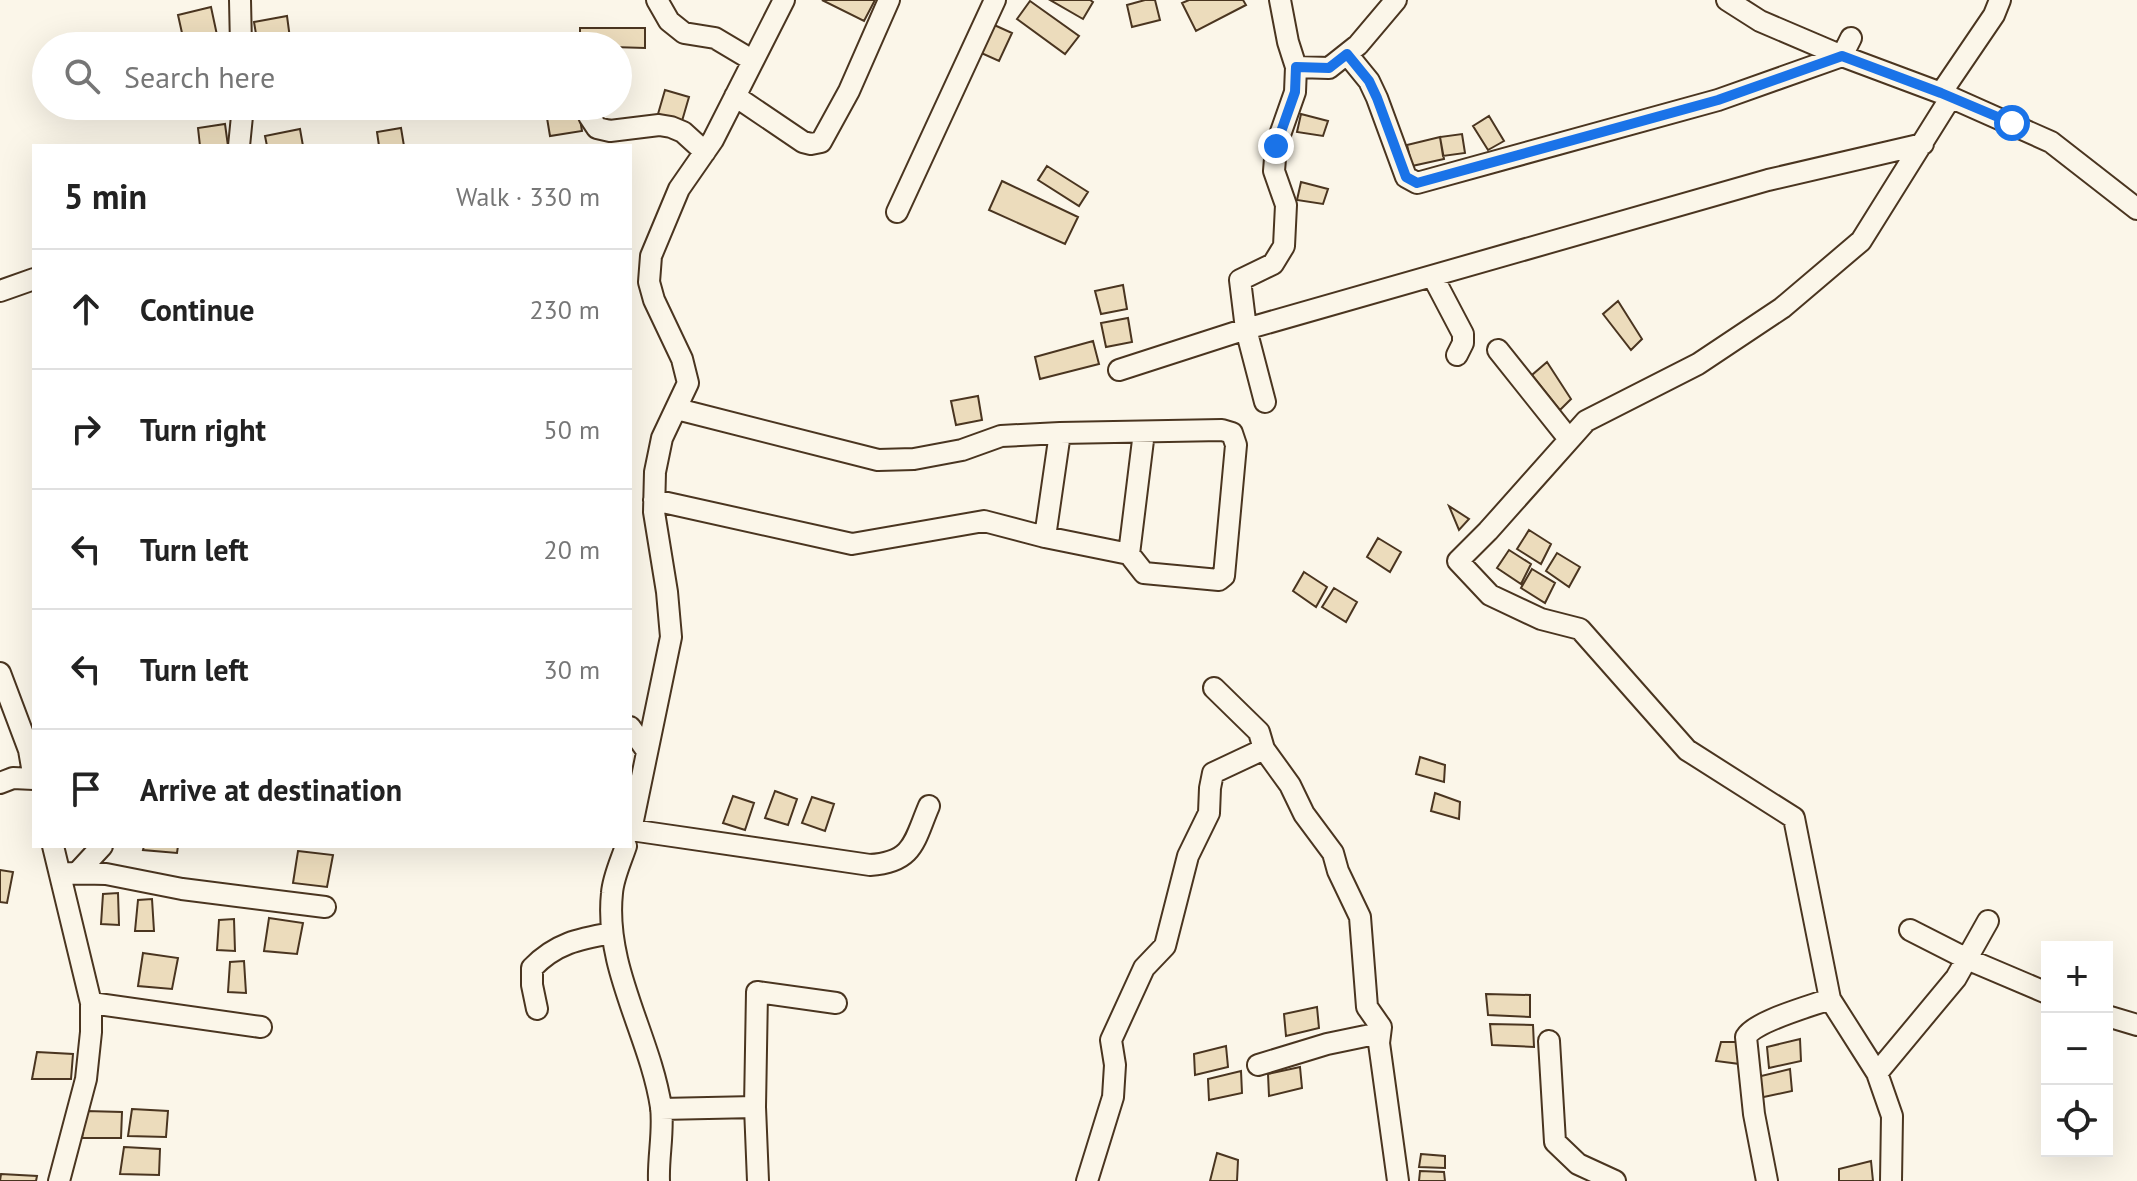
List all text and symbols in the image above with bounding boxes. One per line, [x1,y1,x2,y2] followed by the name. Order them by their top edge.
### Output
[32,32,632,120] search box
[60,54,104,98] icon: search
[124,57,275,96] text: Search here
[1994,105,2030,141] route start
[1258,128,1294,164] route end
[64,174,147,218] text: 5 min
[456,180,600,213] text: Walk · 330 m
[64,287,108,331] icon: ahead
[140,290,254,329] text: Continue
[529,293,600,326] text: 230 m
[64,407,108,451] icon: right
[140,410,266,449] text: Turn right
[544,413,600,446] text: 50 m
[64,527,108,571] icon: left
[140,530,248,569] text: Turn left
[544,533,600,566] text: 20 m
[64,647,108,691] icon: left
[140,650,248,689] text: Turn left
[544,653,600,686] text: 30 m
[64,767,108,811] icon: arrive
[140,770,402,809] text: Arrive at destination
[2041,941,2113,1157] map controls
[2041,941,2113,1013] button: +
[2041,1013,2113,1085] button: −
[2041,1085,2113,1157] button: locate

